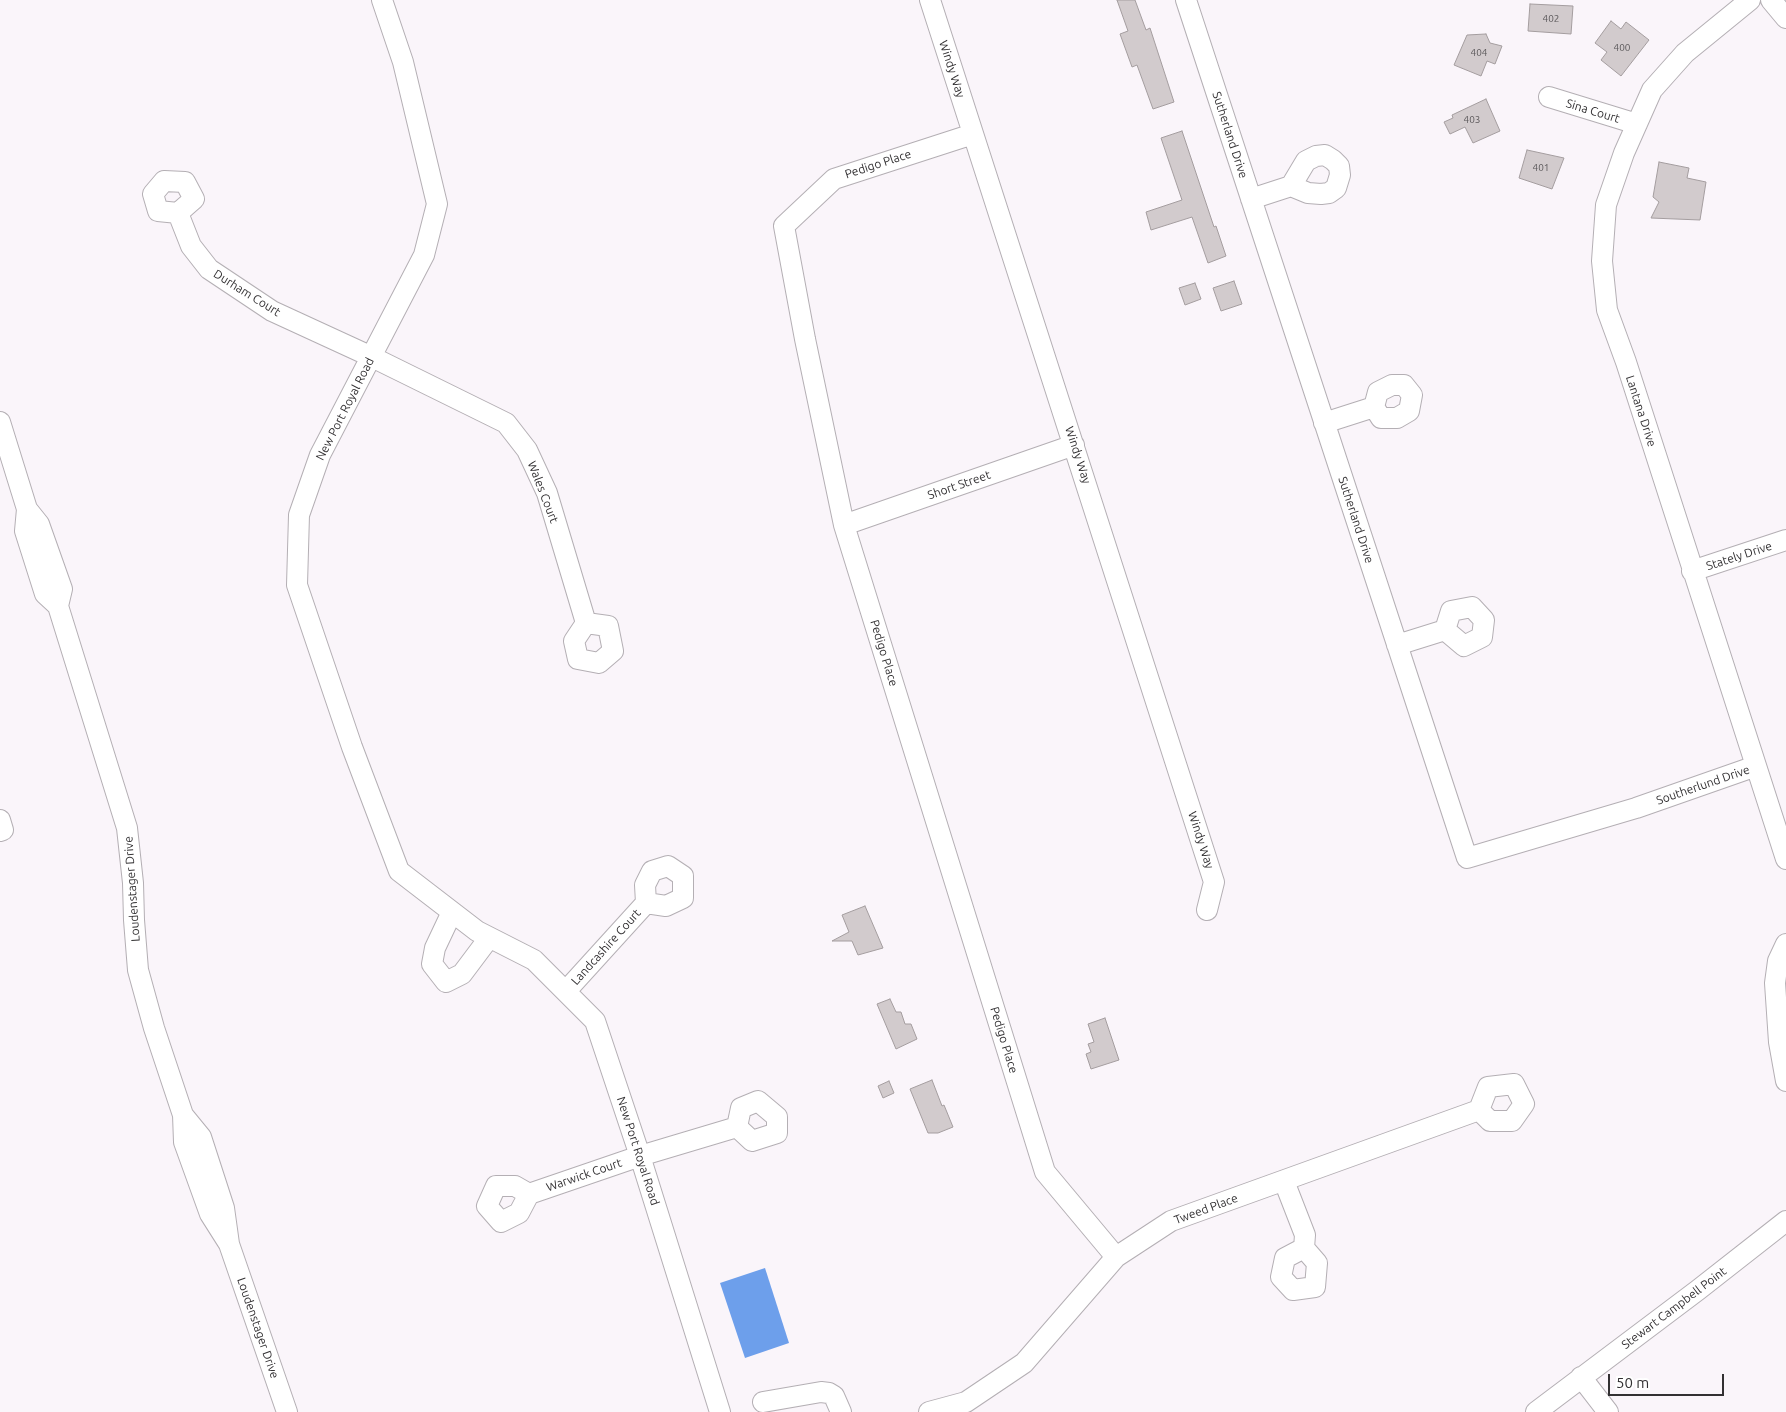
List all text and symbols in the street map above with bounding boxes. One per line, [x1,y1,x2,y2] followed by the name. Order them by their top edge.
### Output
[1543,13,1559,25] house number: 402
[936,39,968,99] street label: Windy Way
[1614,42,1630,54] house number: 400
[1471,47,1487,59] house number: 404
[1209,90,1251,180] street label: Sutherland Drive
[1564,96,1622,126] street label: Sina Court
[1464,114,1480,126] house number: 403
[843,147,913,181] street label: Pedigo Place
[1533,162,1549,174] house number: 401
[211,267,283,319] street label: Durham Court
[313,355,377,463] street label: New Port Royal Road
[1623,374,1659,448] street label: Lantana Drive
[1062,425,1094,485] street label: Windy Way
[525,459,561,525] street label: Wales Court
[926,468,992,502] street label: Short Street
[1335,475,1377,565] street label: Sutherland Drive
[1704,539,1774,573] street label: Stately Drive
[867,618,901,688] street label: Pedigo Place
[1654,762,1752,808] street label: Southerlund Drive
[1185,810,1217,870] street label: Windy Way
[121,836,143,942] street label: Loudenstager Drive
[568,906,644,988] street label: Landcashire Court
[987,1005,1021,1075] street label: Pedigo Place
[614,1095,662,1207] street label: New Port Royal Road
[544,1155,624,1195] street label: Warwick Court
[1172,1191,1240,1227] street label: Tweed Place
[1619,1264,1729,1352] street label: Stewart Campbell Point
[234,1276,282,1380] street label: Loudenstager Drive
[1611,1364,1727,1396] scale bar
[1616,1374,1649,1391] text: 50 m

